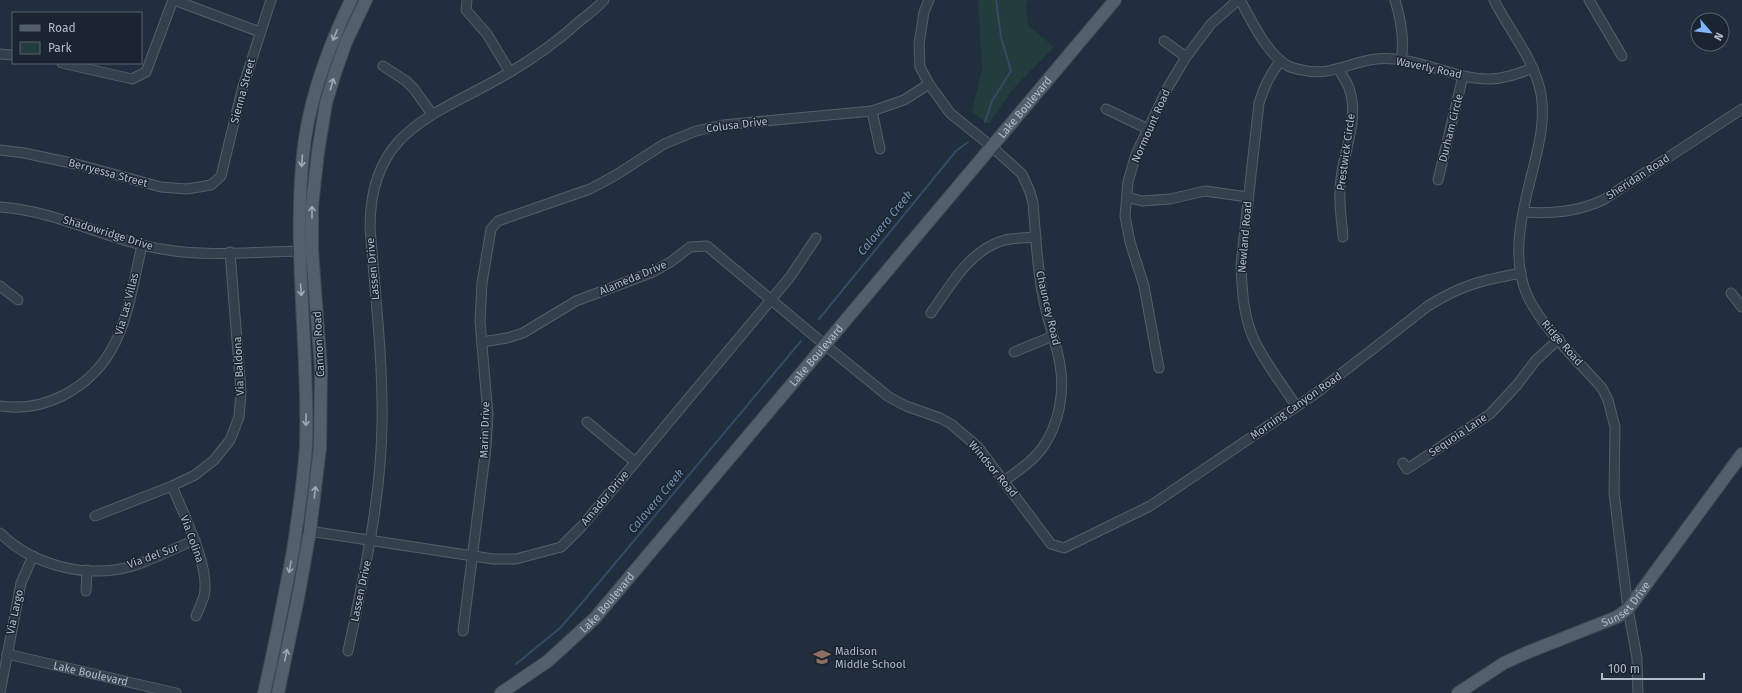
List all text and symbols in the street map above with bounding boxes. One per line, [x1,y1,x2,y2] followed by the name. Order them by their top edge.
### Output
[12,12,142,64] legend
[1690,12,1730,52] north arrow
[48,21,76,35] text: Road
[330,29,338,41] one-way arrow
[1711,30,1726,43] text: N
[48,41,72,55] text: Park
[1395,55,1463,81] street label: Waverly Road
[228,57,258,125] street label: Sienna Street
[995,74,1054,141] street label: Lake Boulevard
[329,77,336,90] one-way arrow
[1129,87,1173,165] street label: Normount Road
[1436,92,1466,164] street label: Durham Circle
[1334,113,1358,191] street label: Prestwick Circle
[706,115,768,135] street label: Colusa Drive
[1604,152,1672,202] street label: Sheridan Road
[299,154,306,167] one-way arrow
[67,156,149,190] street label: Berryessa Street
[855,187,916,258] water label: Calavera Creek
[1235,201,1255,273] street label: Newland Road
[308,206,316,219] one-way arrow
[61,213,155,253] street label: Shadowridge Drive
[364,237,382,301] street label: Lassen Drive
[597,258,669,298] street label: Alameda Drive
[1033,270,1063,346] street label: Chauncey Road
[112,271,142,337] street label: Via Las Villas
[298,283,305,296] one-way arrow
[311,311,327,377] street label: Cannon Road
[1539,318,1585,368] street label: Ridge Road
[787,322,846,389] street label: Lake Boulevard
[231,336,247,396] street label: Via Baldona
[1248,369,1344,443] street label: Morning Canyon Road
[478,401,492,459] street label: Marin Drive
[1427,411,1489,459] street label: Sequoia Lane
[302,413,310,426] one-way arrow
[966,438,1020,500] street label: Windsor Road
[625,466,687,536] water label: Calavera Creek
[578,468,632,528] street label: Amador Drive
[311,486,319,499] one-way arrow
[177,514,207,564] street label: Via Colina
[126,540,181,571] street label: Via del Sur
[348,559,374,623] street label: Lassen Drive
[286,560,294,573] one-way arrow
[577,570,637,635] street label: Lake Boulevard
[1599,579,1653,629] street label: Sunset Drive
[4,588,26,636] street label: Via Largo
[835,645,906,671] place label: Madison Middle School
[812,647,832,667] school or university icon: Madison Middle School
[283,649,291,662] one-way arrow
[1602,655,1704,681] scale bar
[52,658,129,688] street label: Lake Boulevard
[1608,662,1640,676] text: 100 m

